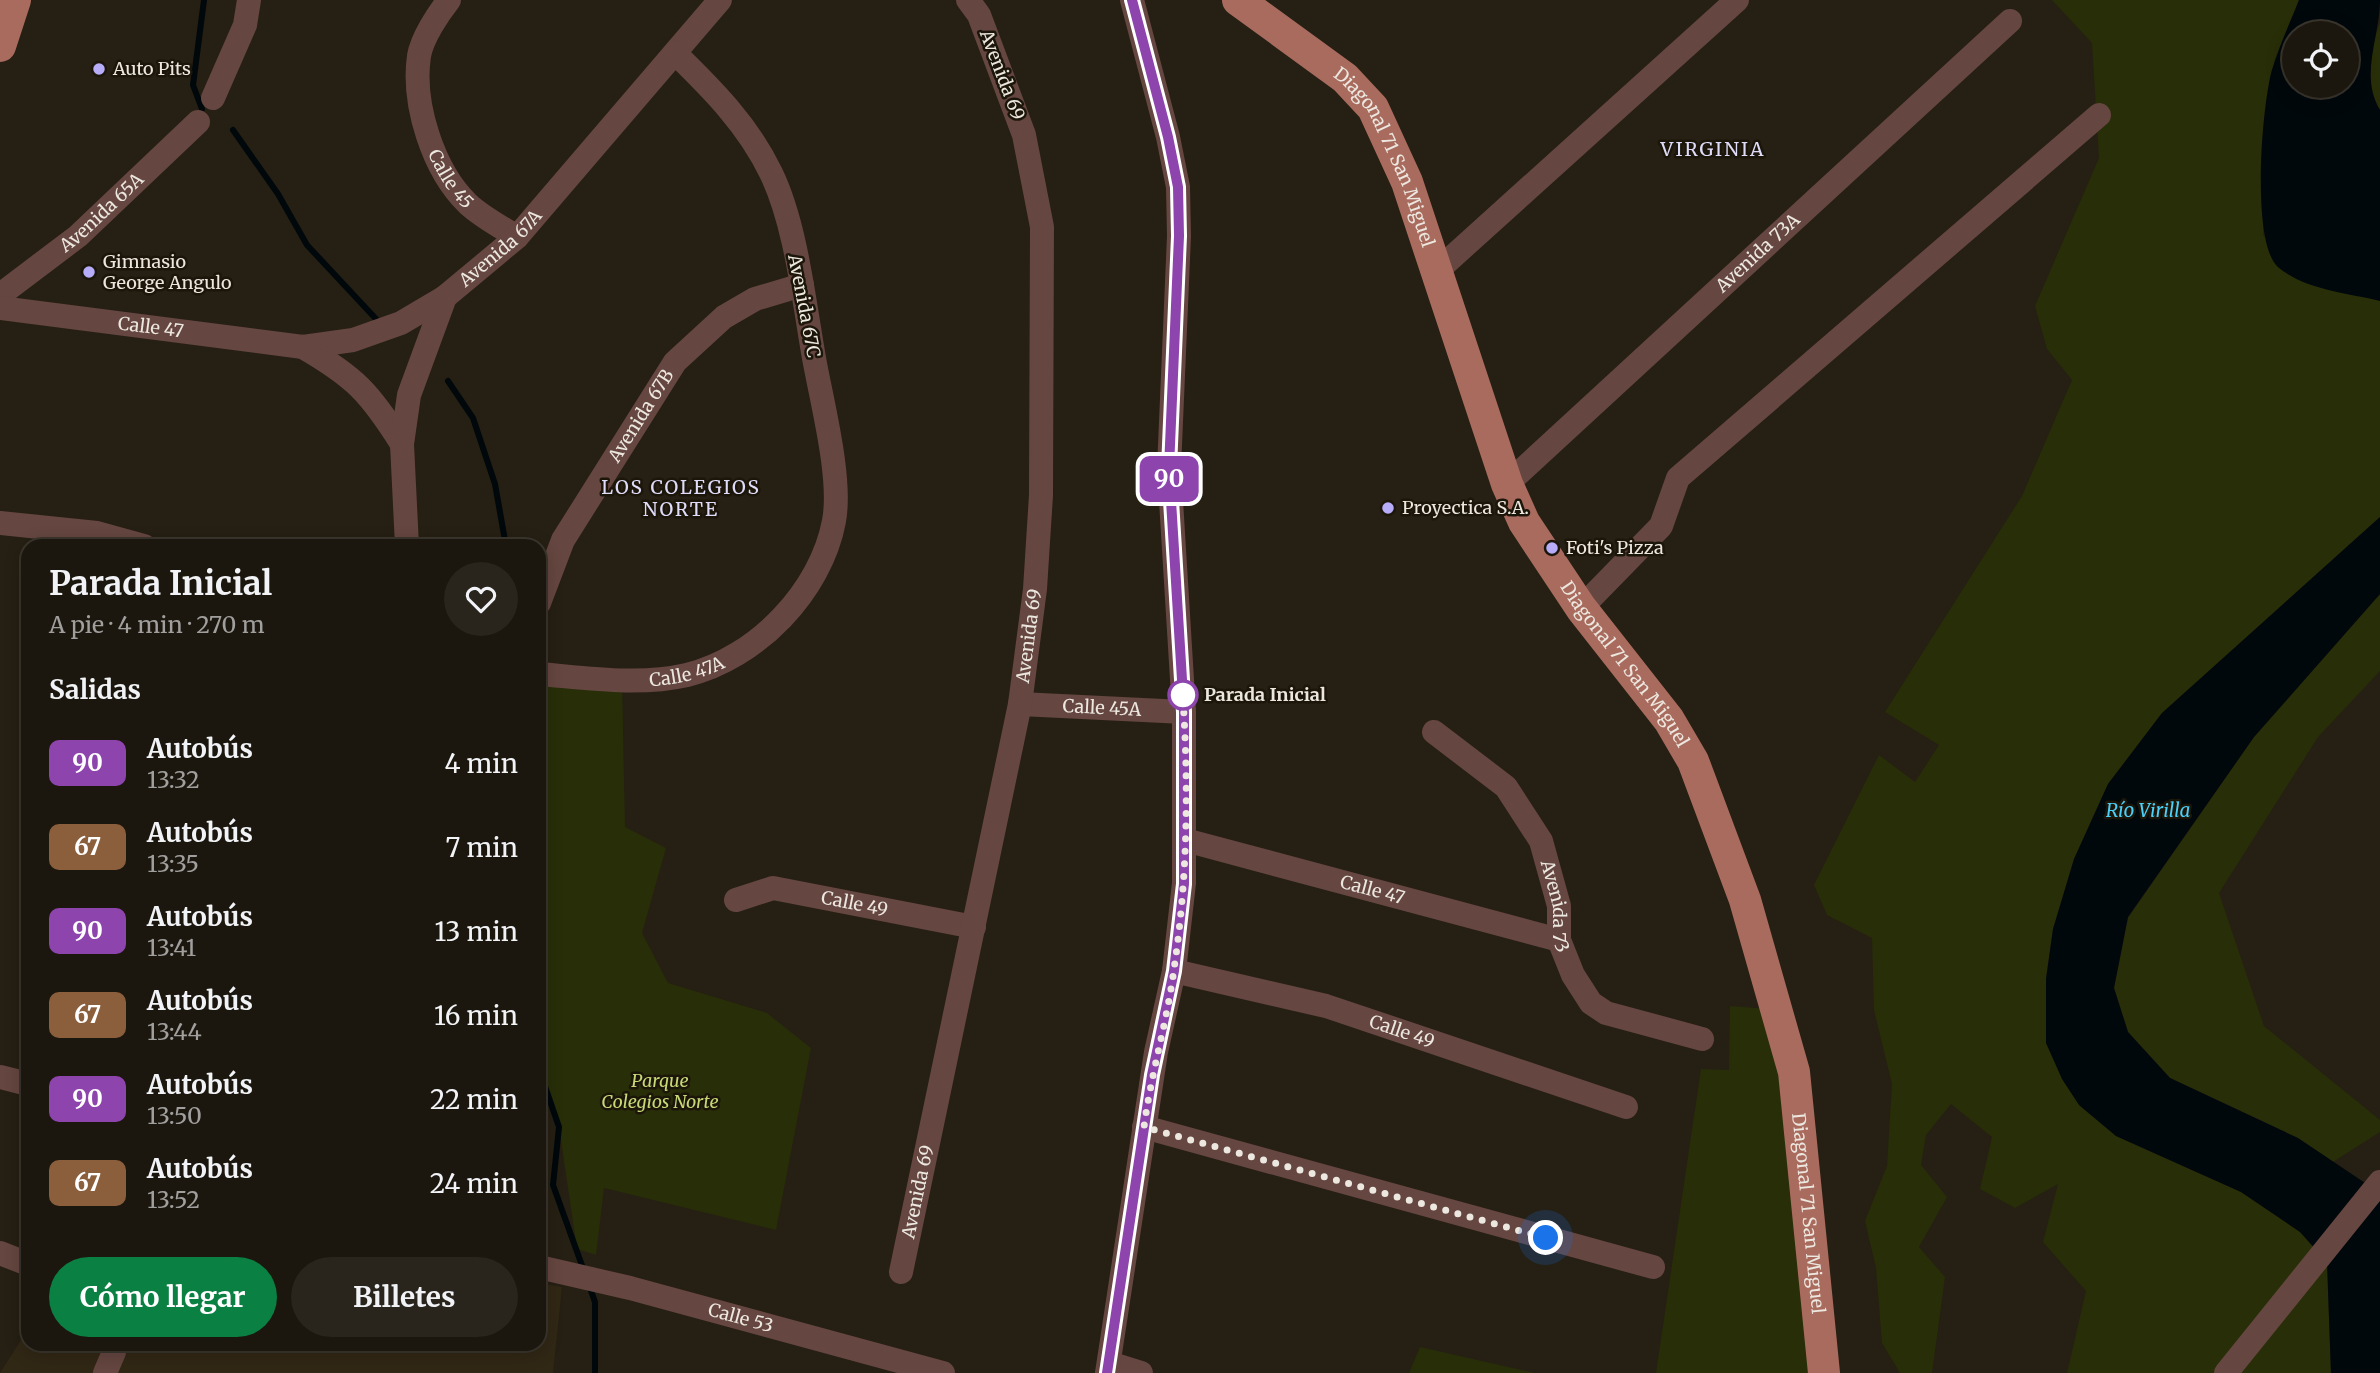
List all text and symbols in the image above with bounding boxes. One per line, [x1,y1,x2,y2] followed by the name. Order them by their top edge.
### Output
[2282,21,2359,98] map controls
[2282,21,2359,98] button: locate
[974,25,1030,123] street label: Avenida 69
[112,57,191,80] place label: Auto Pits
[91,61,107,77] marker: Auto Pits
[1329,62,1440,250] street label: Diagonal 71 San Miguel
[1660,137,1765,161] district label: VIRGINIA
[423,146,478,214] street label: Calle 45
[54,168,148,257] street label: Avenida 65A
[453,204,547,292] street label: Avenida 67A
[1710,208,1805,298] street label: Avenida 73A
[103,250,231,294] place label: Gimnasio George Angulo
[783,251,826,360] street label: Avenida 67C
[81,264,97,280] marker: Gimnasio George Angulo
[117,311,185,343] street label: Calle 47
[602,365,678,467] street label: Avenida 67B
[1138,456,1200,502] line badge: 90
[1154,463,1184,494] text: 90
[601,475,761,521] district label: LOS COLEGIOS NORTE
[1402,496,1529,519] place label: Proyectica S.A.
[1380,500,1396,516] marker: Proyectica S.A.
[1566,536,1664,559] place label: Foti's Pizza
[1544,540,1560,556] marker: Foti's Pizza
[444,562,518,636] button: heart
[49,563,272,604] text: Parada Inicial
[1555,577,1694,751] street label: Diagonal 71 San Miguel
[1011,587,1046,685] street label: Avenida 69
[49,610,265,639] text: A pie · 4 min · 270 m
[648,651,728,691] street label: Calle 47A
[49,673,141,706] text: Salidas
[1168,680,1198,710] marker: Parada Inicial
[1204,683,1326,706] place label: Parada Inicial
[1062,694,1142,721] street label: Calle 45A
[147,732,253,765] text: Autobús
[72,747,103,778] text: 90
[444,747,518,780] text: 4 min
[147,765,200,794] text: 13:32
[2106,798,2190,822] water label: Río Virilla
[147,816,253,849] text: Autobús
[74,831,101,862] text: 67
[446,831,518,864] text: 7 min
[147,849,199,878] text: 13:35
[1535,856,1575,956] street label: Avenida 73
[1338,870,1407,909] street label: Calle 47
[819,886,890,921] street label: Calle 49
[147,900,253,933] text: Autobús
[72,915,103,946] text: 90
[434,915,518,948] text: 13 min
[147,933,196,962] text: 13:41
[147,984,253,1017] text: Autobús
[74,999,101,1030] text: 67
[434,999,518,1032] text: 16 min
[1366,1009,1438,1053] street label: Calle 49
[147,1017,202,1046] text: 13:44
[147,1068,253,1101] text: Autobús
[601,1069,719,1113] park label: Parque Colegios Norte
[72,1083,103,1114] text: 90
[430,1083,518,1116] text: 22 min
[147,1101,202,1130] text: 13:50
[1787,1112,1830,1315] street label: Diagonal 71 San Miguel
[896,1143,938,1241] street label: Avenida 69
[147,1152,253,1185] text: Autobús
[74,1167,101,1198] text: 67
[430,1167,518,1200] text: 24 min
[147,1185,200,1214] text: 13:52
[1528,1220,1563,1255] your location
[49,1257,277,1337] button: Cómo llegar
[291,1257,518,1337] button: Billetes
[706,1298,776,1337] street label: Calle 53

